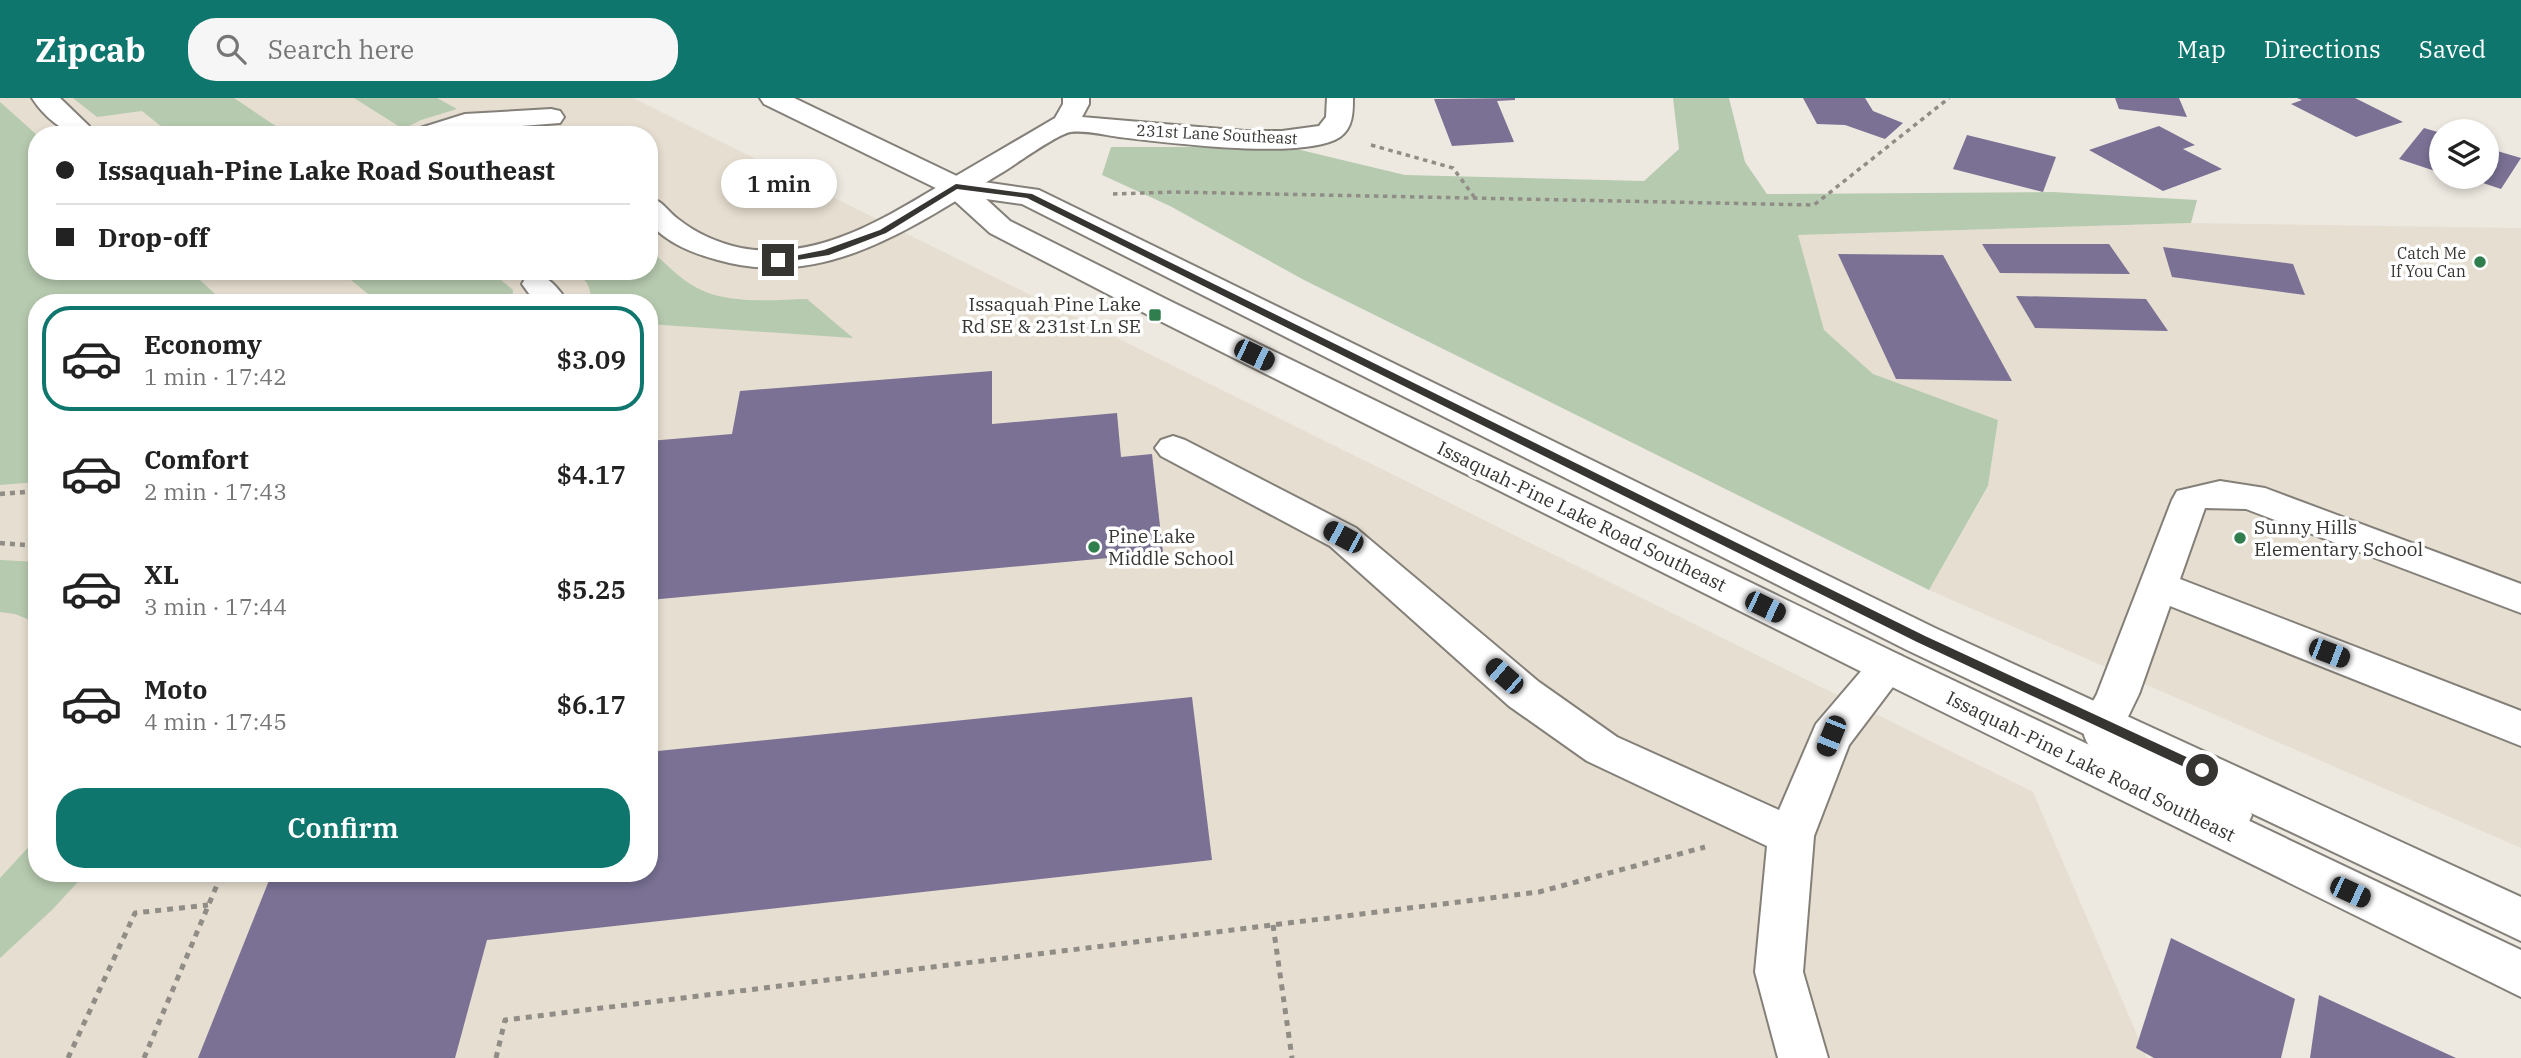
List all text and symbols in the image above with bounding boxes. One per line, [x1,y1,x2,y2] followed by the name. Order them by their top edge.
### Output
[188,18,678,81] search box
[35,28,146,71] text: Zipcab
[212,30,250,68] icon: search
[268,32,414,66] text: Search here
[2177,33,2226,65] text: Map
[2264,33,2381,65] text: Directions
[2419,33,2486,65] text: Saved
[2429,119,2499,189] map controls
[2429,119,2499,189] button: layers
[1136,120,1298,148] street label: 231st Lane Southeast
[98,153,555,187] text: Issaquah-Pine Lake Road Southeast
[720,158,836,208] callout: 1 min
[747,168,811,198] text: 1 min
[98,220,209,254] text: Drop-off
[2390,243,2466,281] place label: Catch Me If You Can
[762,244,794,276] route end
[2472,254,2488,270] marker: Catch Me If You Can
[961,292,1141,338] place label: Issaquah Pine Lake Rd SE & 231st Ln SE
[1147,307,1163,323] marker: Issaquah Pine Lake Rd SE & 231st Ln SE
[60,327,123,390] icon: car
[144,327,262,361] text: Economy
[1231,336,1278,374] car
[557,342,626,376] text: $3.09
[144,361,287,391] text: 1 min · 17:42
[1434,435,1731,597] street label: Issaquah-Pine Lake Road Southeast
[60,442,123,505] icon: car
[144,442,249,476] text: Comfort
[557,457,626,491] text: $4.17
[144,476,287,506] text: 2 min · 17:43
[2254,515,2424,561] place label: Sunny Hills Elementary School
[1320,518,1367,556] car
[1108,524,1234,570] place label: Pine Lake Middle School
[2232,530,2248,546] marker: Sunny Hills Elementary School
[1086,539,1102,555] marker: Pine Lake Middle School
[60,557,123,620] icon: car
[144,557,179,591] text: XL
[557,572,626,606] text: $5.25
[1742,588,1789,626] car
[144,591,287,621] text: 3 min · 17:44
[2306,636,2353,670] car
[1482,654,1527,698] car
[60,672,123,735] icon: car
[144,672,207,706] text: Moto
[1943,685,2240,847] street label: Issaquah-Pine Lake Road Southeast
[557,687,626,721] text: $6.17
[144,706,287,736] text: 4 min · 17:45
[1814,713,1849,759] car
[2186,754,2218,786] route start
[56,788,630,868] button: Confirm
[2327,874,2374,910] car

